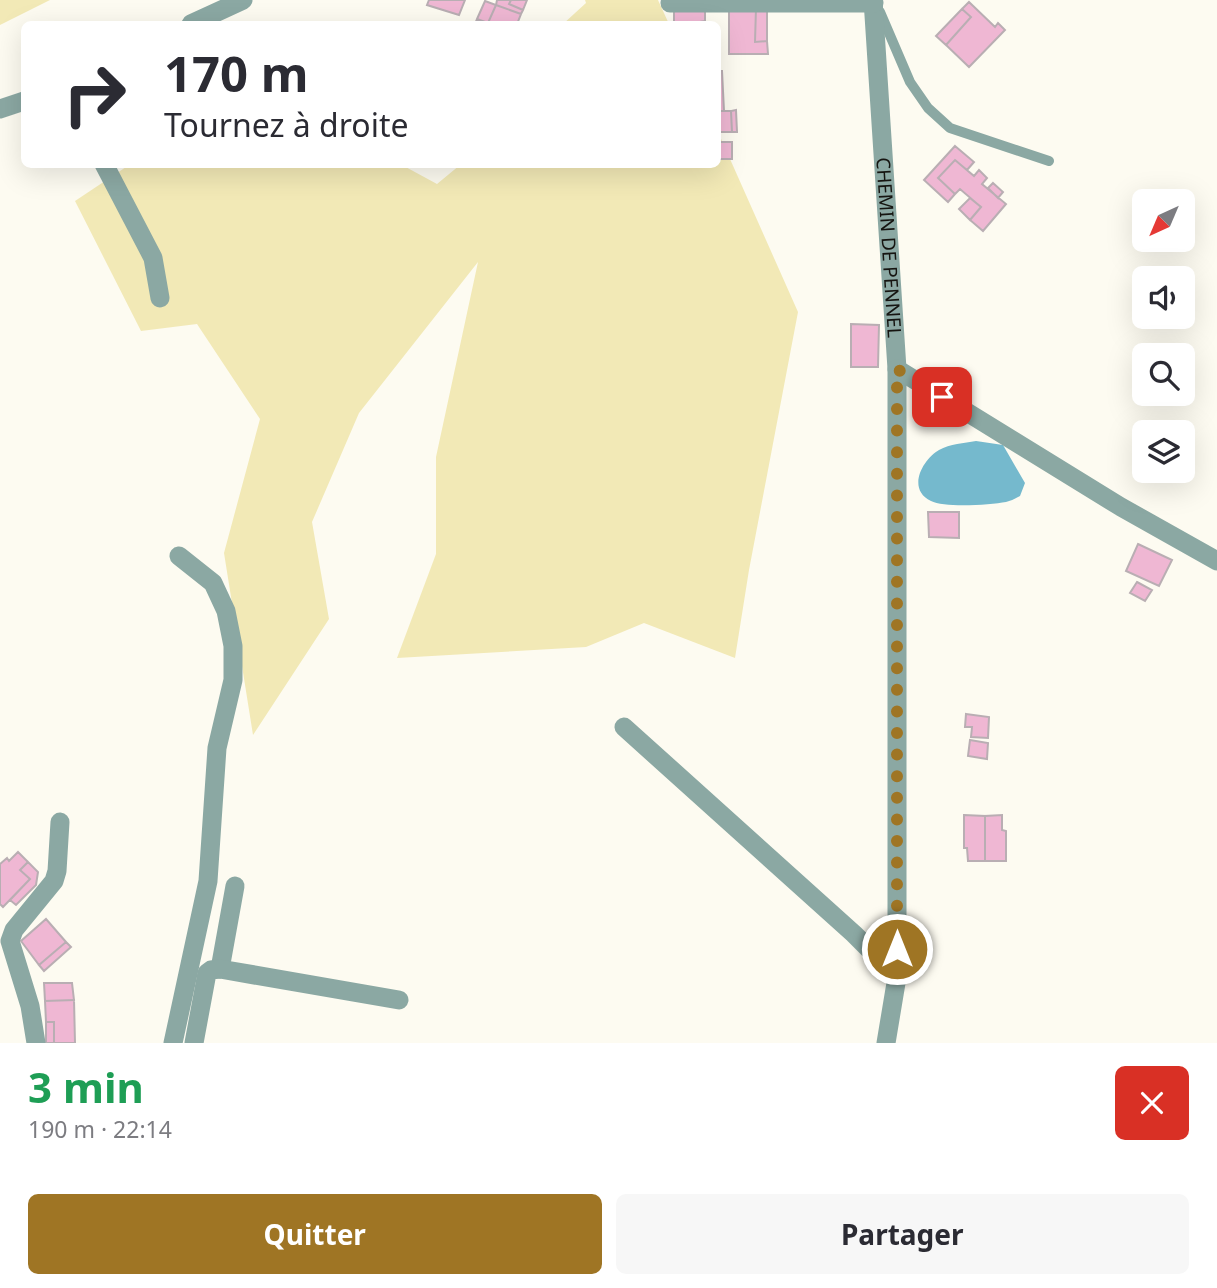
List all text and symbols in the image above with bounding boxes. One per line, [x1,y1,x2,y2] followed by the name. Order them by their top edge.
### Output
[164,40,309,106] text: 170 m
[49,49,140,140] icon: right
[164,103,409,146] text: Tournez à droite
[870,156,908,339] street label: CHEMIN DE PENNEL
[1132,189,1195,252] north arrow
[1132,189,1195,483] map controls
[1132,266,1195,329] button: sound
[1132,343,1195,406] button: search
[912,367,972,427] pin
[923,378,961,416] icon: arrive
[1132,420,1195,483] button: layers
[860,912,934,986] position arrow
[28,1058,144,1115] text: 3 min
[1115,1066,1189,1140] button: close
[28,1113,172,1145] text: 190 m · 22:14
[28,1194,602,1274] button: Quitter
[616,1194,1189,1274] button: Partager

